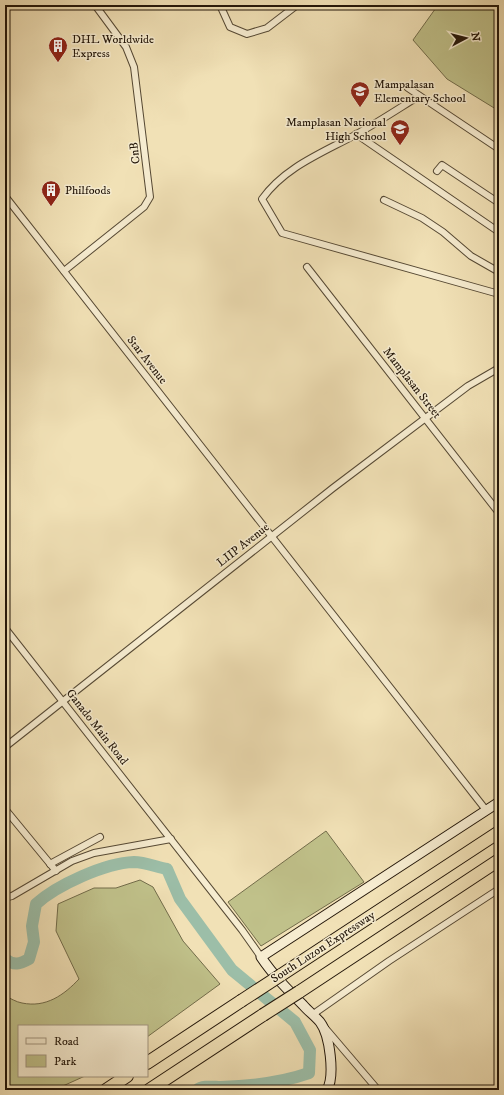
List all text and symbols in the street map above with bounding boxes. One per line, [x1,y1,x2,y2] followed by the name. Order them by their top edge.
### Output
[446,18,486,58] north arrow
[72,32,154,61] place label: DHL Worldwide Express
[467,32,482,42] text: N
[47,35,69,63] building icon: DHL Worldwide Express
[374,77,466,106] place label: Mampalasan Elementary School
[349,80,371,108] school or university icon: Mampalasan Elementary School
[286,115,386,144] place label: Mamplasan National High School
[389,118,411,146] school or university icon: Mamplasan National High School
[126,141,144,165] street label: CnB
[40,179,62,207] building icon: Philfoods
[65,183,110,198] place label: Philfoods
[124,333,170,387] street label: Star Avenue
[380,344,445,422] street label: Mamplasan Street
[214,520,272,570] street label: LIIP Avenue
[63,686,131,768] street label: Ganado Main Road
[268,908,378,986] street label: South Luzon Expressway
[18,1025,148,1077] legend
[54,1034,79,1049] text: Road
[54,1054,76,1069] text: Park

